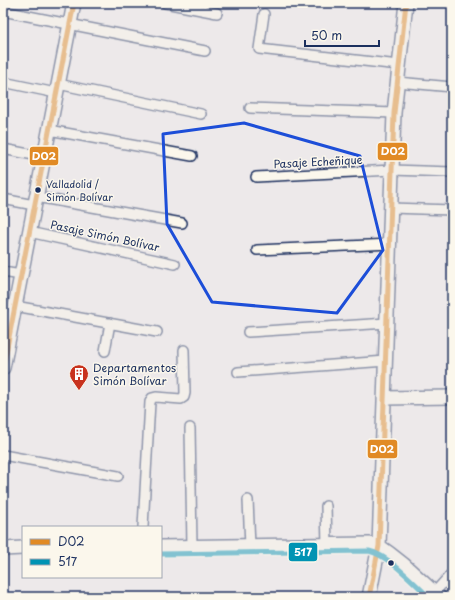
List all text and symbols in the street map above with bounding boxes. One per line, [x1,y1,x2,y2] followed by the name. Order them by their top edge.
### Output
[305,22,379,48] scale bar
[311,26,342,44] text: 50 m
[377,142,408,161] line badge: D02
[381,142,405,159] text: D02
[29,146,59,166] line badge: D02
[32,147,56,164] text: D02
[273,151,363,172] street label: Pasaje Echeñique
[46,176,113,204] place label: Valladolid / Simón Bolívar
[33,185,43,195] marker: Valladolid / Simón Bolívar
[49,216,161,255] street label: Pasaje Simón Bolívar
[93,359,176,389] place label: Departamentos Simón Bolívar
[68,363,90,391] building icon: Departamentos Simón Bolívar
[367,439,398,459] line badge: D02
[370,440,394,457] text: D02
[22,526,162,578] legend
[58,532,84,550] text: D02
[288,542,318,562] line badge: 517
[294,543,312,560] text: 517
[58,552,78,570] text: 517
[386,558,396,568] unlabelled marker

